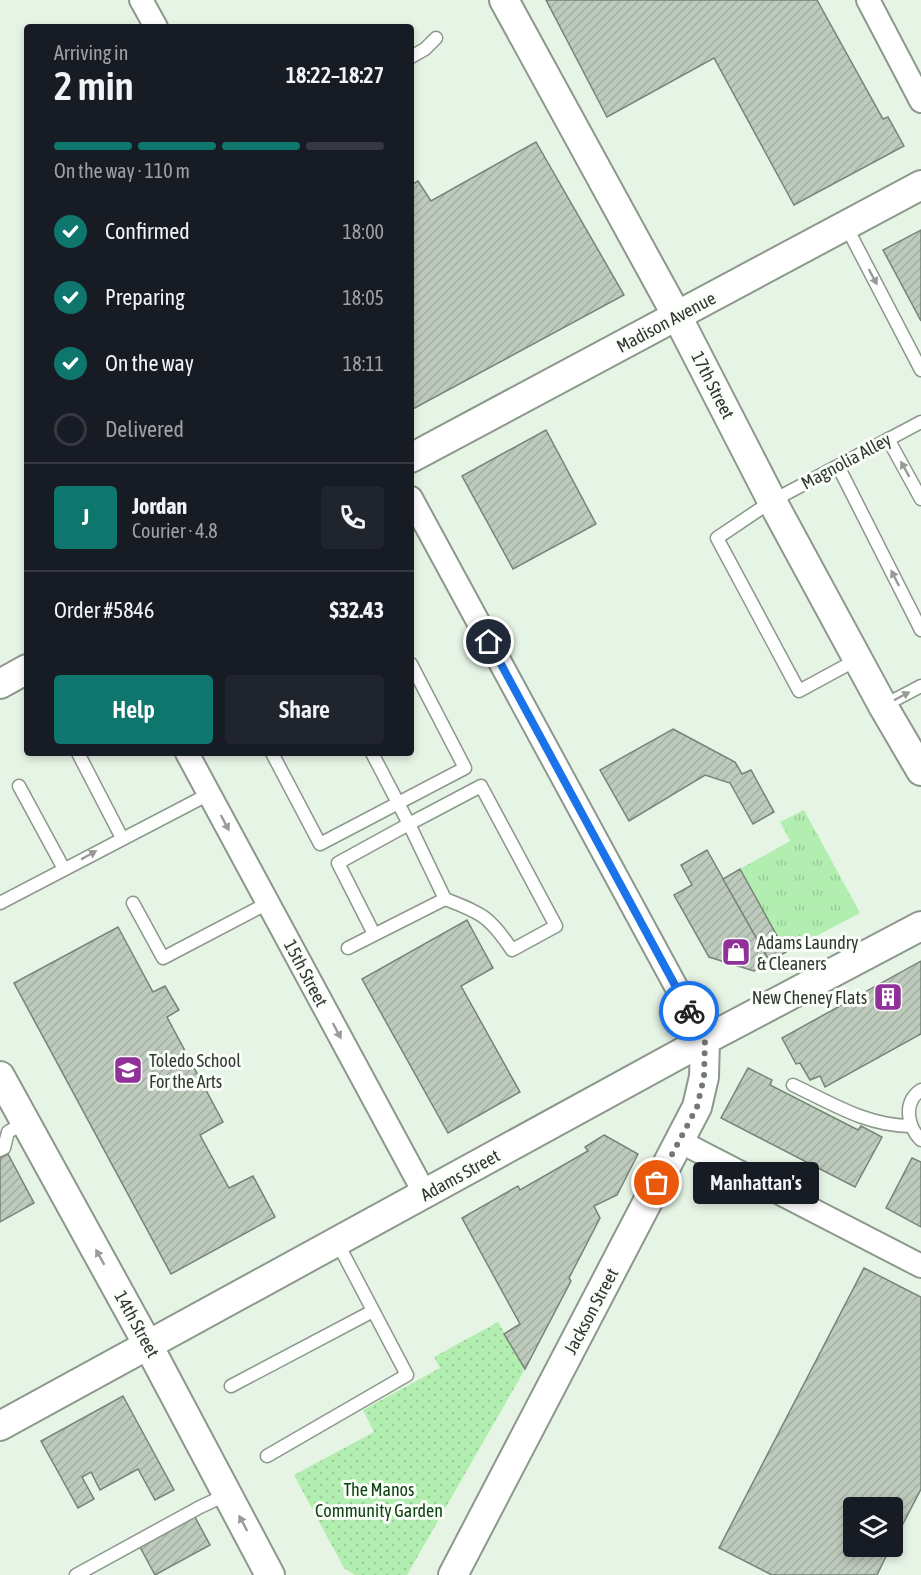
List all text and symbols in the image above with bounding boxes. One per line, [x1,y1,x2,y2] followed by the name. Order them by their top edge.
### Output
[54,41,128,64] text: Arriving in
[286,62,384,88] text: 18:22–18:27
[54,64,134,108] text: 2 min
[54,159,190,182] text: On the way · 110 m
[54,215,87,248] icon: check
[105,218,190,244] text: Confirmed
[342,220,384,243] text: 18:00
[868,269,877,286] one-way arrow
[54,281,87,314] icon: check
[105,284,185,310] text: Preparing
[342,286,384,309] text: 18:05
[613,287,719,357] street label: Madison Avenue
[54,347,87,380] icon: check
[687,348,739,422] street label: 17th Street
[105,350,194,376] text: On the way
[343,352,384,375] text: 18:11
[105,416,184,442] text: Delivered
[797,429,895,493] street label: Magnolia Alley
[899,461,910,477] one-way arrow
[321,486,384,549] button: phone
[132,493,187,519] text: Jordan
[82,504,89,530] text: J
[132,519,218,542] text: Courier · 4.8
[890,569,899,586] one-way arrow
[54,597,154,623] text: Order #5846
[329,597,384,623] text: $32.43
[463,616,514,667] pin
[472,625,505,658] icon: home
[54,675,213,744] button: Help
[225,675,384,744] button: Share
[894,691,911,701] one-way arrow
[220,815,230,832] one-way arrow
[80,850,97,860] one-way arrow
[757,932,859,974] place label: Adams Laundry & Cleaners
[280,936,332,1010] street label: 15th Street
[720,936,752,968] shop icon: Adams Laundry & Cleaners
[659,981,719,1041] courier
[872,981,904,1013] building icon: New Cheney Flats
[752,987,867,1008] place label: New Cheney Flats
[673,995,706,1028] icon: bike
[332,1023,342,1040] one-way arrow
[149,1050,241,1092] place label: Toledo School For the Arts
[112,1054,144,1086] school or university icon: Toledo School For the Arts
[417,1145,503,1205] street label: Adams Street
[631,1157,682,1208] pin
[693,1162,819,1204] callout: Manhattan's
[640,1166,673,1199] icon: bag
[710,1171,802,1194] text: Manhattan's
[95,1248,105,1265] one-way arrow
[560,1264,622,1358] street label: Jackson Street
[110,1287,164,1361] street label: 14th Street
[315,1479,443,1521] park label: The Manos Community Garden
[843,1497,903,1557] map controls
[843,1497,903,1557] button: layers
[238,1515,248,1532] one-way arrow

